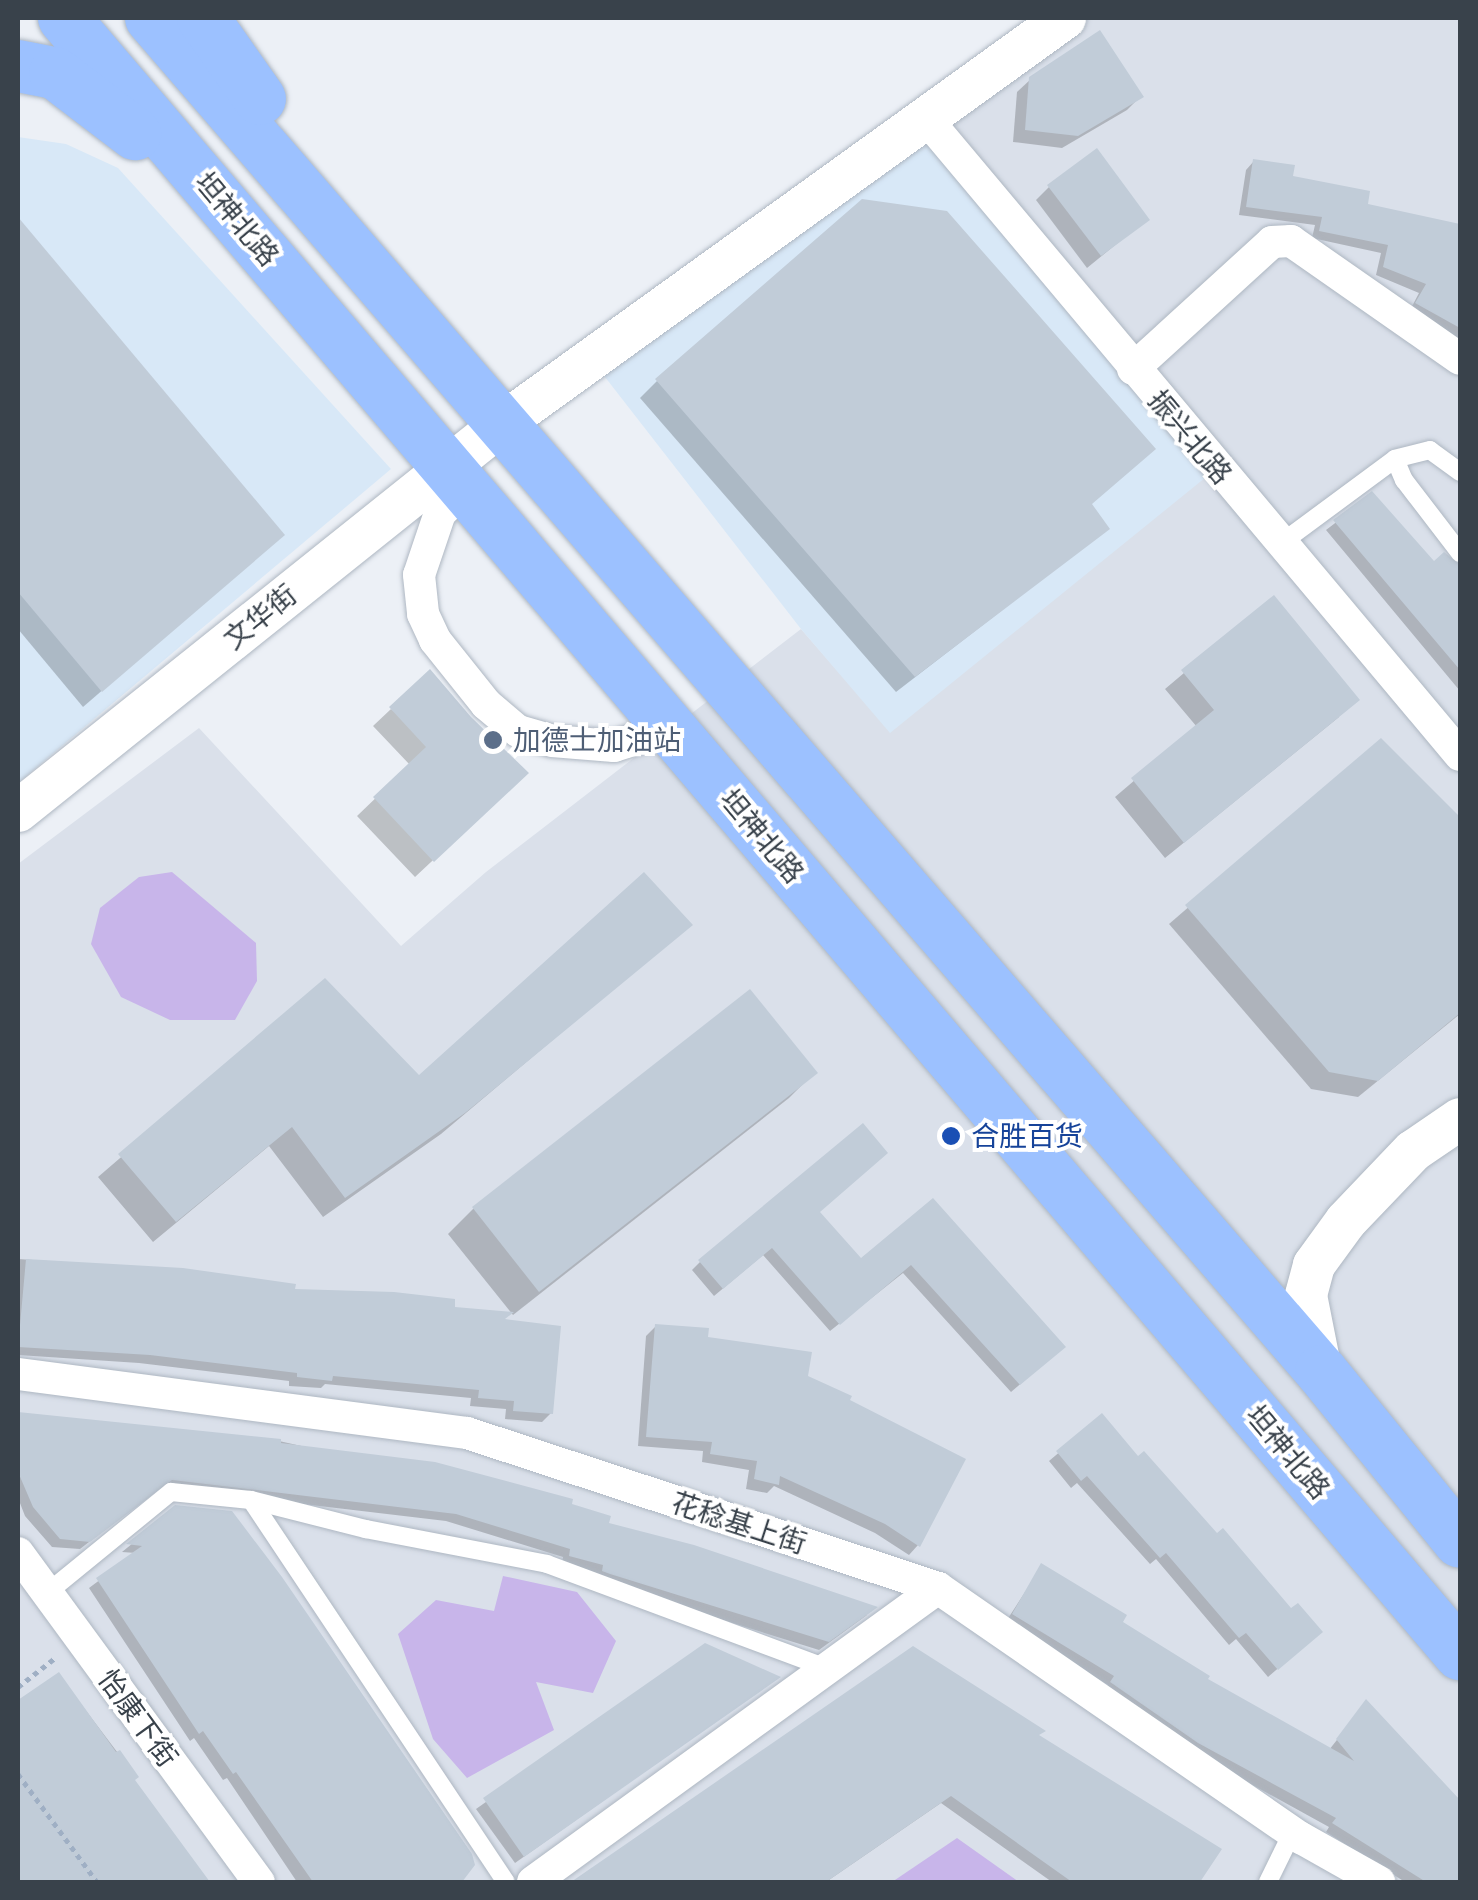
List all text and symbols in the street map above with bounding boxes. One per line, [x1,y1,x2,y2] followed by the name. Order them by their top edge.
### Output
[188,165,286,273] street label: 坦神北路
[1141,383,1239,491] street label: 振兴北路
[217,578,303,656] street label: 文华街
[513,723,681,757] place label: 加德士加油站
[482,729,504,751] marker: 加德士加油站
[713,782,811,890] street label: 坦神北路
[971,1119,1083,1153] place label: 合胜百货
[940,1125,962,1147] marker: 合胜百货
[1239,1398,1337,1506] street label: 坦神北路
[667,1485,811,1561] street label: 花稔基上街
[91,1663,185,1773] street label: 怡康下街

